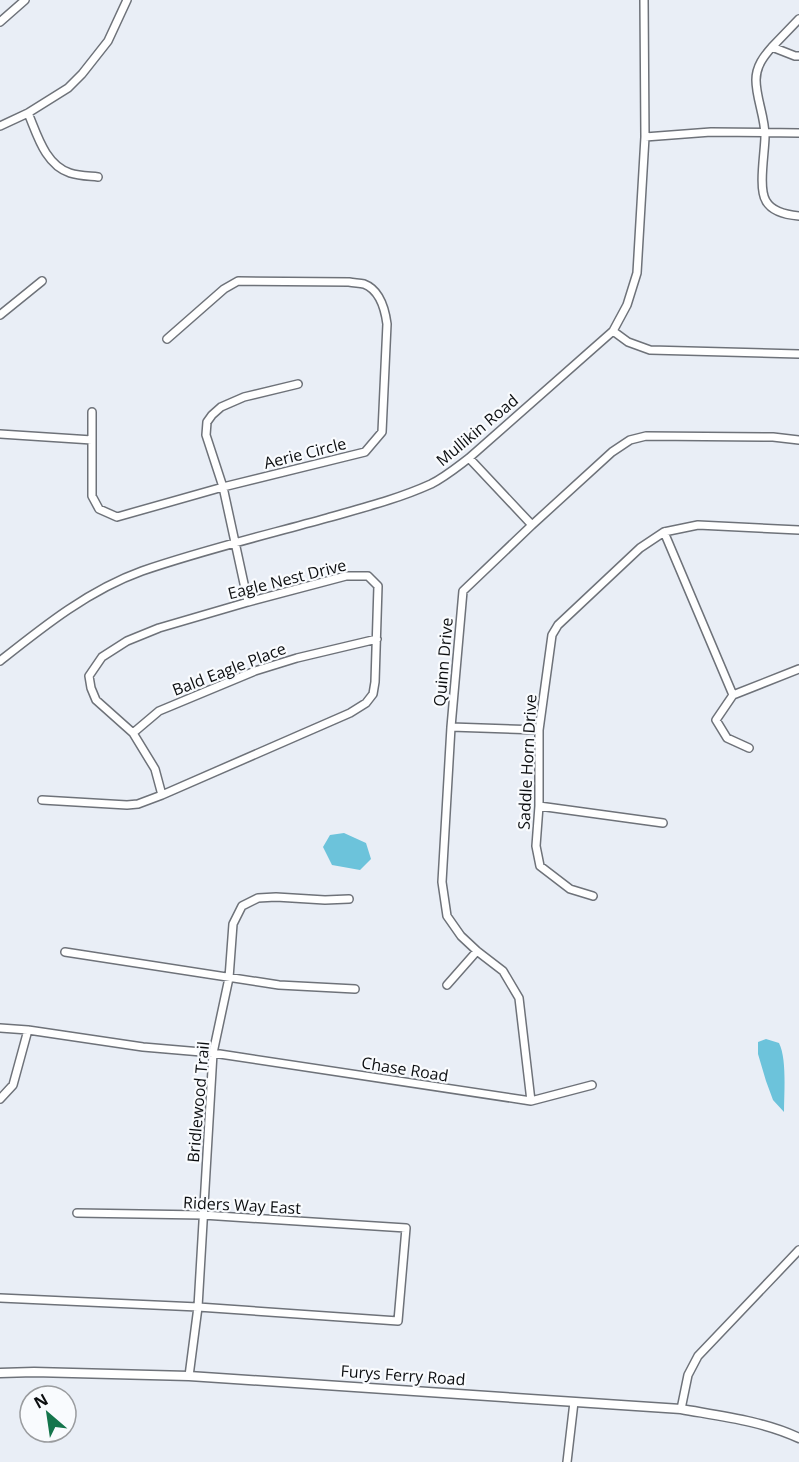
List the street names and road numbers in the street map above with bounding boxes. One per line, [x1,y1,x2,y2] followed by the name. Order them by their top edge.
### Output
[431,389,523,471] street label: Mullikin Road
[262,432,349,474] street label: Aerie Circle
[225,554,349,604] street label: Eagle Nest Drive
[428,617,458,707] street label: Quinn Drive
[169,637,289,701] street label: Bald Eagle Place
[512,694,542,830] street label: Saddle Horn Drive
[182,1040,214,1164] street label: Bridlewood Trail
[360,1051,450,1087] street label: Chase Road
[183,1191,302,1219] street label: Riders Way East
[340,1360,466,1390] street label: Furys Ferry Road

